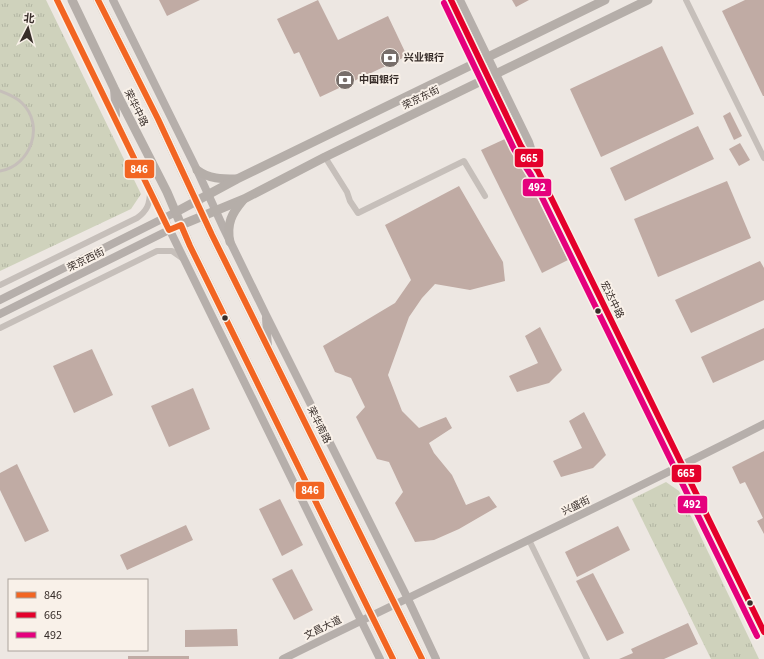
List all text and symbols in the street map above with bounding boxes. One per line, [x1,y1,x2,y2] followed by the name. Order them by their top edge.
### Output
[8,8,48,48] north arrow
[23,11,35,27] text: 北
[379,47,401,69] bank icon: 兴业银行
[404,51,444,65] place label: 兴业银行
[334,69,356,91] bank icon: 中国银行
[359,73,399,87] place label: 中国银行
[400,83,442,113] street label: 荣京东街
[121,87,151,129] street label: 荣华中路
[514,148,544,168] line badge: 665
[520,151,538,166] text: 665
[124,159,155,179] line badge: 846
[130,162,148,177] text: 846
[522,178,552,197] line badge: 492
[528,180,546,195] text: 492
[65,245,107,275] street label: 荣京西街
[597,279,627,321] street label: 宏达中路
[593,306,603,316] unlabelled marker
[220,313,230,323] unlabelled marker
[304,404,334,446] street label: 荣华南路
[671,464,702,483] line badge: 665
[677,466,695,481] text: 665
[295,481,325,500] line badge: 846
[301,483,319,498] text: 846
[559,493,593,519] street label: 兴盛街
[677,495,708,514] line badge: 492
[683,497,701,512] text: 492
[8,579,148,651] legend
[44,587,62,604] text: 846
[745,598,755,608] unlabelled marker
[44,607,62,624] text: 665
[302,613,344,643] street label: 文昌大道
[44,627,62,644] text: 492

